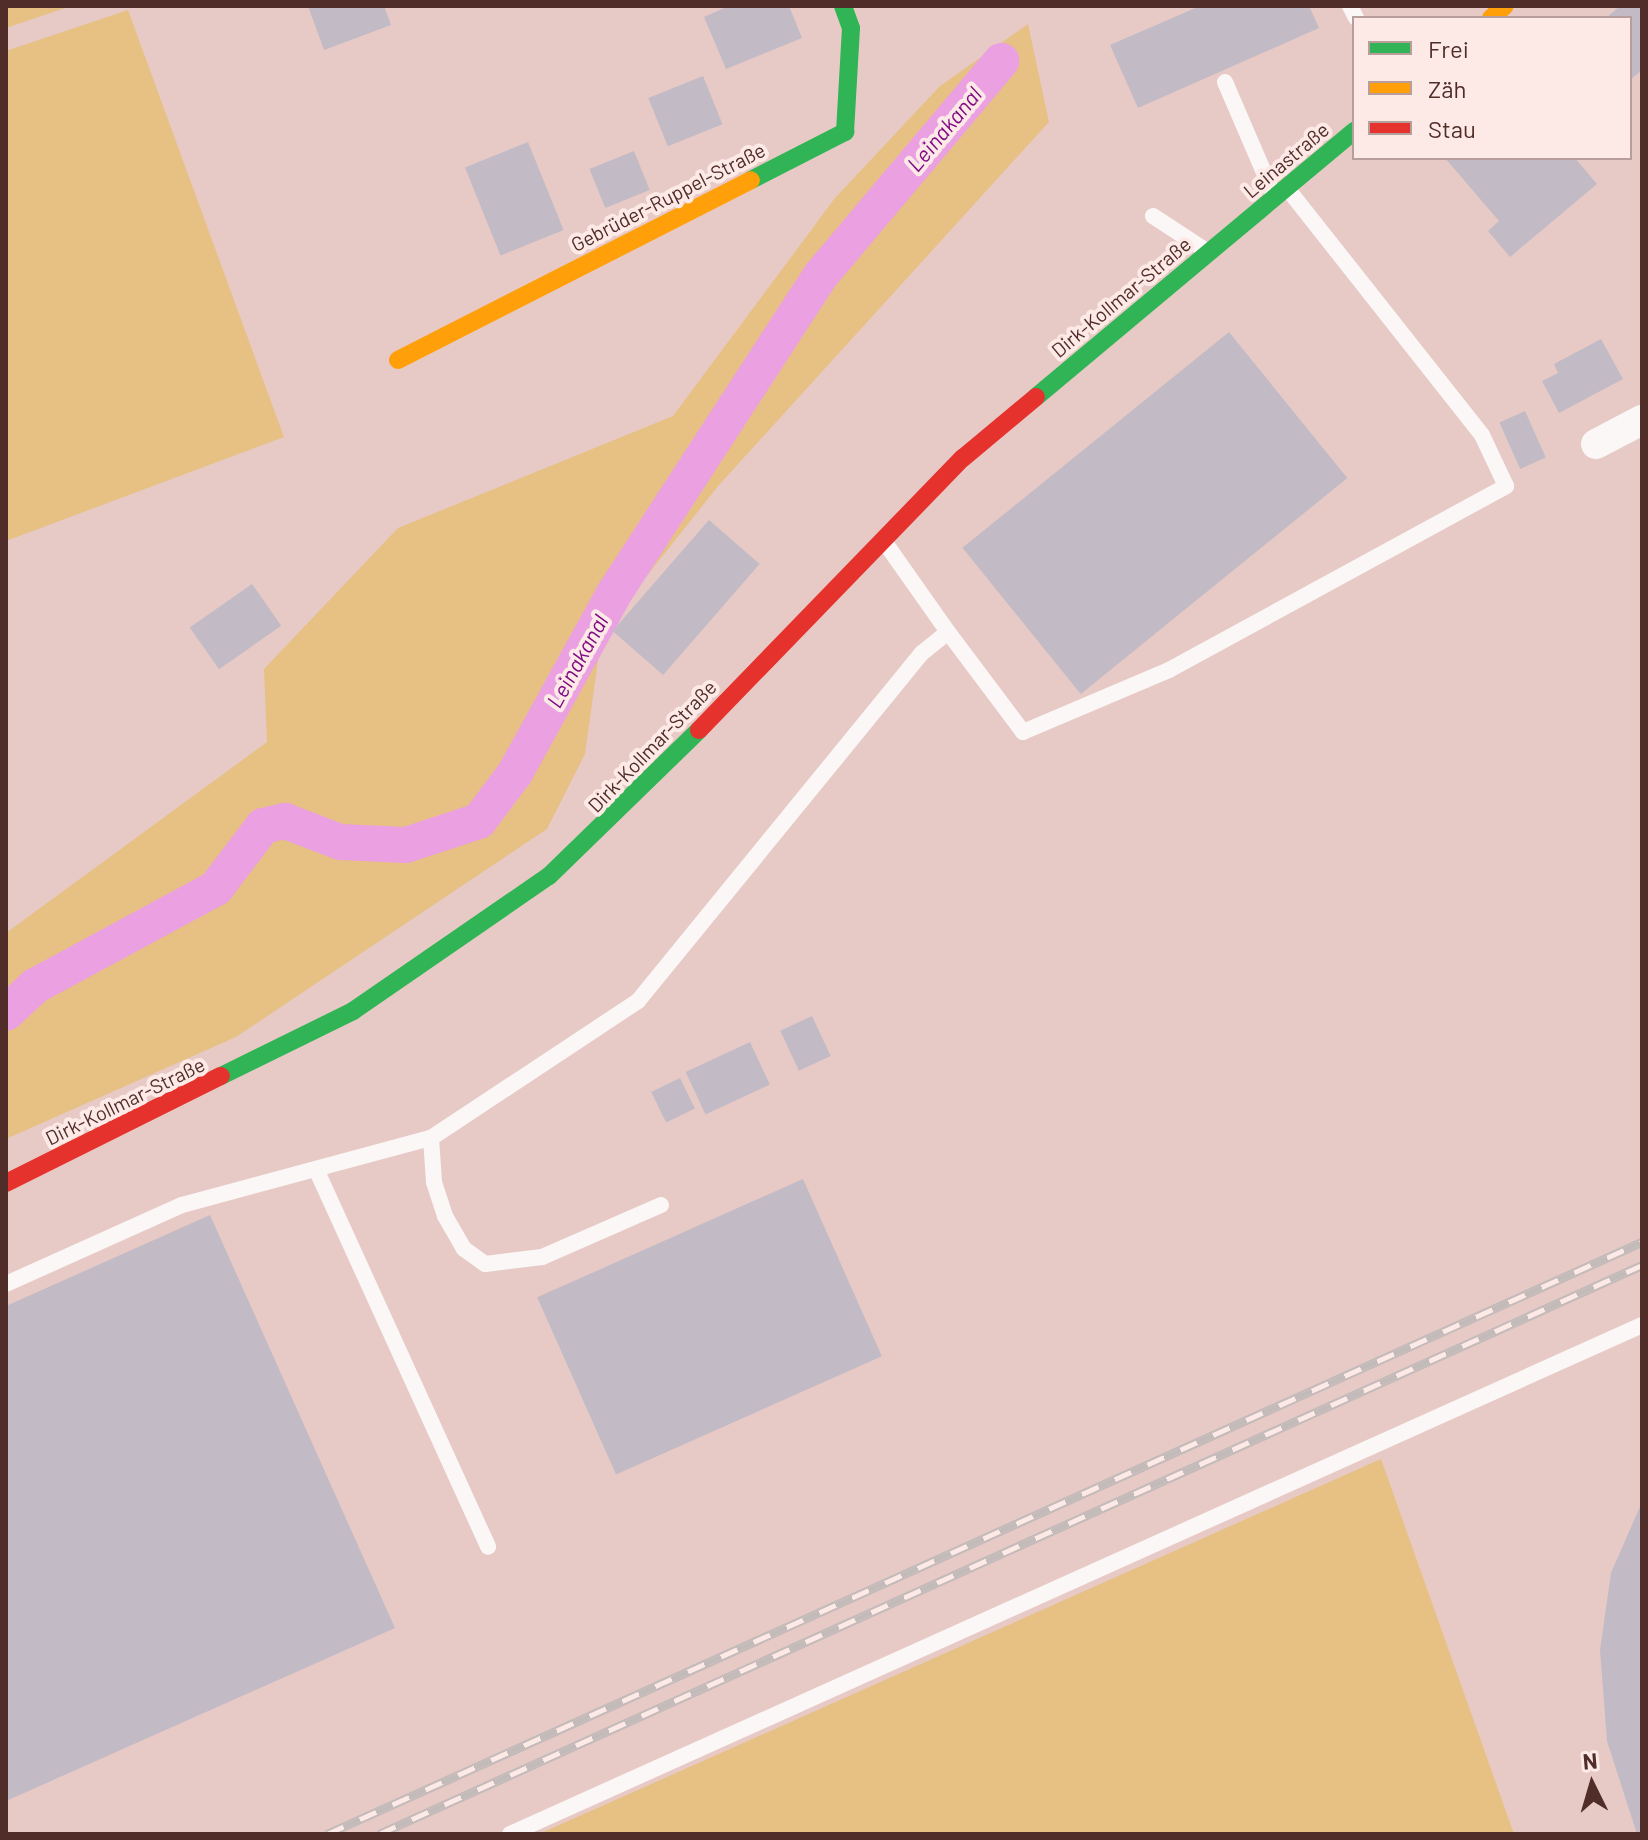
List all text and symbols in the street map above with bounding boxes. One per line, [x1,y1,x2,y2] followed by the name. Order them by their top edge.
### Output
[1352,16,1632,160] legend
[1428,34,1469,63] text: Frei
[1428,74,1466,103] text: Zäh
[901,81,987,177] water label: Leinakanal
[1428,114,1476,143] text: Stau
[1238,117,1334,203] street label: Leinastraße
[567,138,769,256] street label: Gebrüder-Ruppel-Straße
[1047,232,1195,362] street label: Dirk-Kollmar-Straße
[541,610,613,712] water label: Leinakanal
[583,675,721,817] street label: Dirk-Kollmar-Straße
[41,1052,209,1150] street label: Dirk-Kollmar-Straße
[1552,1744,1632,1824] north arrow
[1581,1747,1598,1774] text: N

